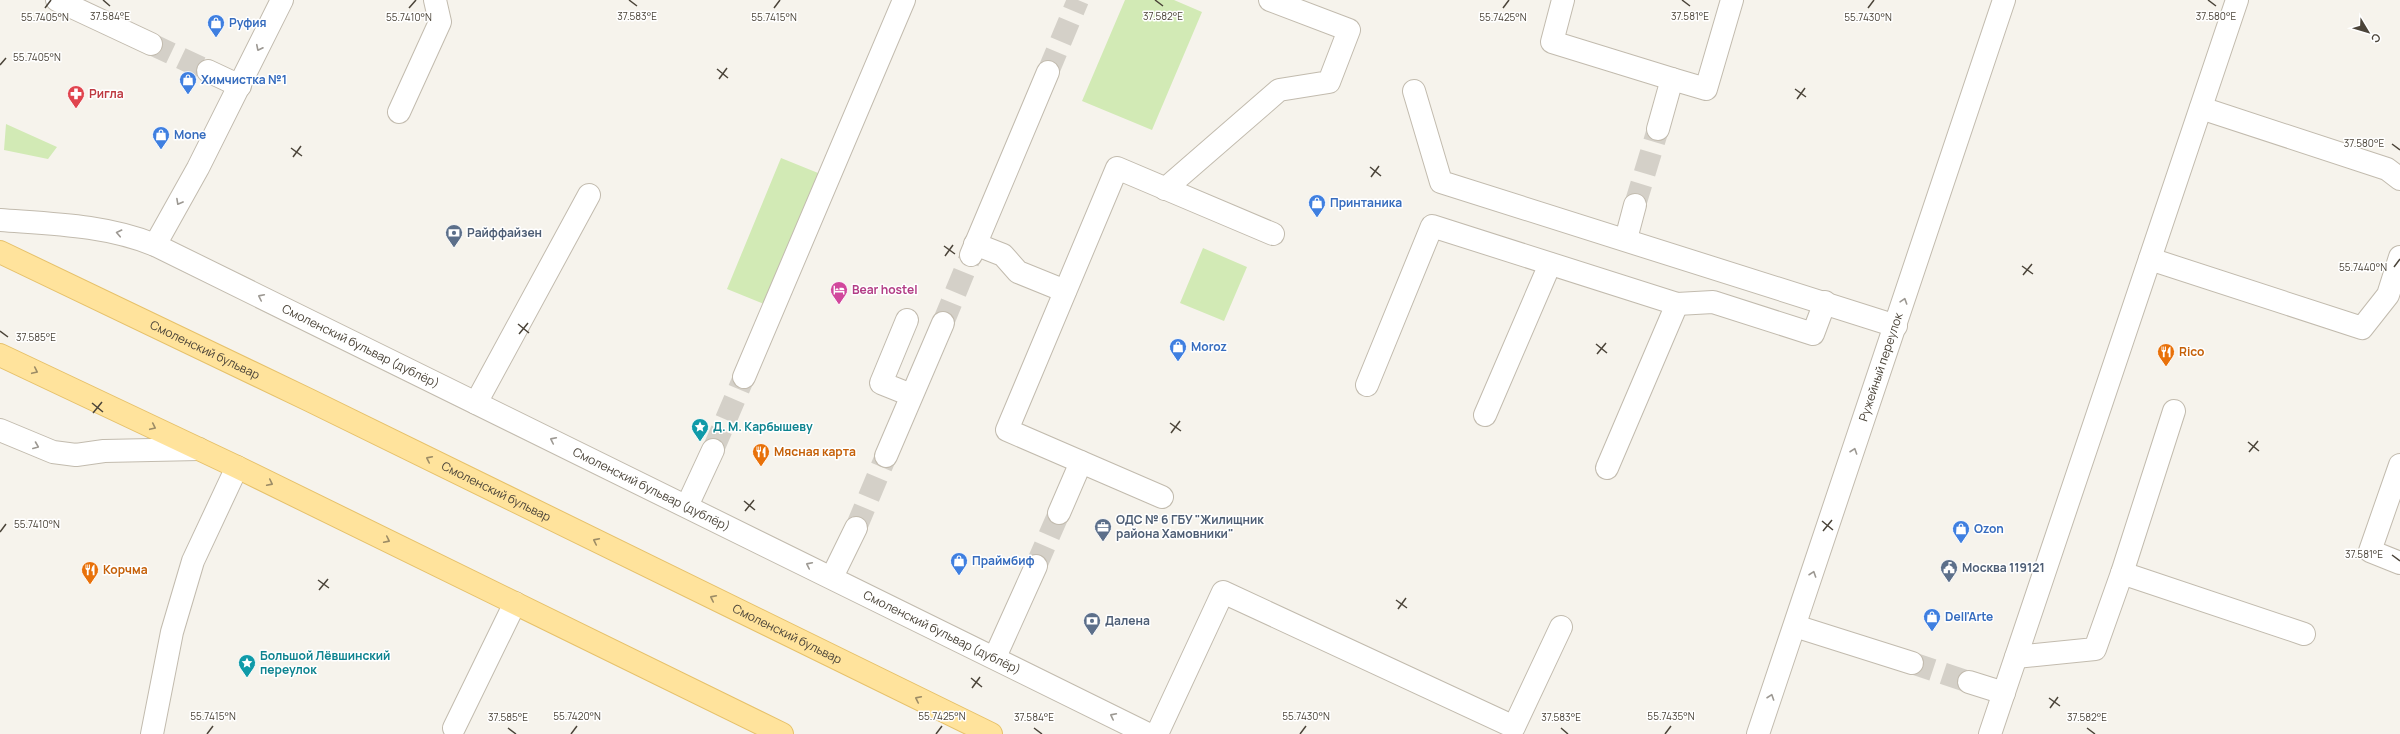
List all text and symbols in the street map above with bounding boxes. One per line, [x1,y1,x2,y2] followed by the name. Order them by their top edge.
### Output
[90,9,130,23] text: 37.584°E
[617,9,657,23] text: 37.583°E
[1143,9,1183,23] text: 37.582°E
[1671,9,1709,23] text: 37.581°E
[2196,9,2236,23] text: 37.580°E
[21,10,69,24] text: 55.7405°N
[386,10,432,24] text: 55.7410°N
[751,10,797,24] text: 55.7415°N
[1479,10,1527,24] text: 55.7425°N
[1844,10,1892,24] text: 55.7430°N
[2348,12,2388,52] north arrow
[206,13,226,38] shop icon: Руфия
[229,14,266,31] place label: Руфия
[2368,31,2385,46] text: С
[256,43,264,51] one-way arrow
[13,50,61,64] text: 55.7405°N
[178,70,198,95] shop icon: Химчистка №1
[201,71,287,88] place label: Химчистка №1
[66,84,86,109] pharmacy icon: Ригла
[89,85,124,102] place label: Ригла
[151,125,171,150] shop icon: Mone
[174,126,206,143] place label: Mone
[2344,136,2384,150] text: 37.580°E
[1307,193,1327,218] shop icon: Принтаника
[1330,194,1402,211] place label: Принтаника
[177,198,184,205] one-way arrow
[444,223,464,248] bank icon: Райффайзен
[467,224,542,241] place label: Райффайзен
[116,229,122,237] one-way arrow
[2339,260,2387,274] text: 55.7440°N
[829,280,849,305] hotel icon: Bear hostel
[852,281,918,298] place label: Bear hostel
[257,294,265,302] one-way arrow
[1900,298,1908,305] one-way arrow
[279,300,443,392] street label: Смоленский бульвар (дублёр)
[1854,309,1907,424] street label: Ружейный переулок
[147,316,263,383] street label: Смоленский бульвар
[16,330,56,344] text: 37.585°E
[1168,337,1188,362] shop icon: Moroz
[1191,338,1227,355] place label: Moroz
[2156,342,2176,367] restaurant icon: Rico
[2179,343,2204,360] place label: Rico
[32,367,39,375] one-way arrow
[690,417,710,442] place icon: Д. М. Карбышеву
[713,418,813,435] place label: Д. М. Карбышеву
[149,422,156,430] one-way arrow
[550,438,558,445] one-way arrow
[32,441,39,449] one-way arrow
[751,442,771,467] restaurant icon: Мясная карта
[570,443,733,535] street label: Смоленский бульвар (дублёр)
[774,443,856,460] place label: Мясная карта
[1850,447,1858,454] one-way arrow
[426,456,434,464] one-way arrow
[439,457,554,525] street label: Смоленский бульвар
[266,478,273,486] one-way arrow
[1116,511,1264,542] place label: ОДС № 6 ГБУ "Жилищник района Хамовники"
[14,517,60,531] text: 55.7410°N
[1093,517,1113,542] office icon: ОДС № 6 ГБУ "Жилищник района Хамовники"
[1951,519,1971,544] shop icon: Ozon
[1974,520,2004,537] place label: Ozon
[382,535,390,543] one-way arrow
[593,538,601,546] one-way arrow
[2345,547,2383,561] text: 37.581°E
[949,551,969,576] shop icon: Праймбиф
[972,552,1035,569] place label: Праймбиф
[1939,558,1959,583] public building icon: Москва 119121
[1962,559,2045,576] place label: Москва 119121
[80,560,100,585] restaurant icon: Корчма
[103,561,148,578] place label: Корчма
[805,562,813,570] one-way arrow
[1808,571,1816,578] one-way arrow
[861,586,1024,678] street label: Смоленский бульвар (дублёр)
[710,596,717,603] one-way arrow
[730,600,845,668] street label: Смоленский бульвар
[1922,607,1942,632] shop icon: Dell'Arte
[1945,608,1993,625] place label: Dell'Arte
[1082,611,1102,636] bank icon: Далена
[1105,612,1150,629] place label: Далена
[260,647,390,678] place label: Большой Лёвшинский переулок
[237,653,257,678] place icon: Большой Лёвшинский переулок
[1766,694,1775,701] one-way arrow
[915,696,922,704] one-way arrow
[190,709,236,723] text: 55.7415°N
[553,709,601,723] text: 55.7420°N
[918,709,966,723] text: 55.7425°N
[1282,709,1330,723] text: 55.7430°N
[1647,709,1695,723] text: 55.7435°N
[488,710,528,724] text: 37.585°E
[1014,710,1054,724] text: 37.584°E
[1541,710,1581,724] text: 37.583°E
[2067,710,2107,724] text: 37.582°E
[1110,714,1117,721] one-way arrow

